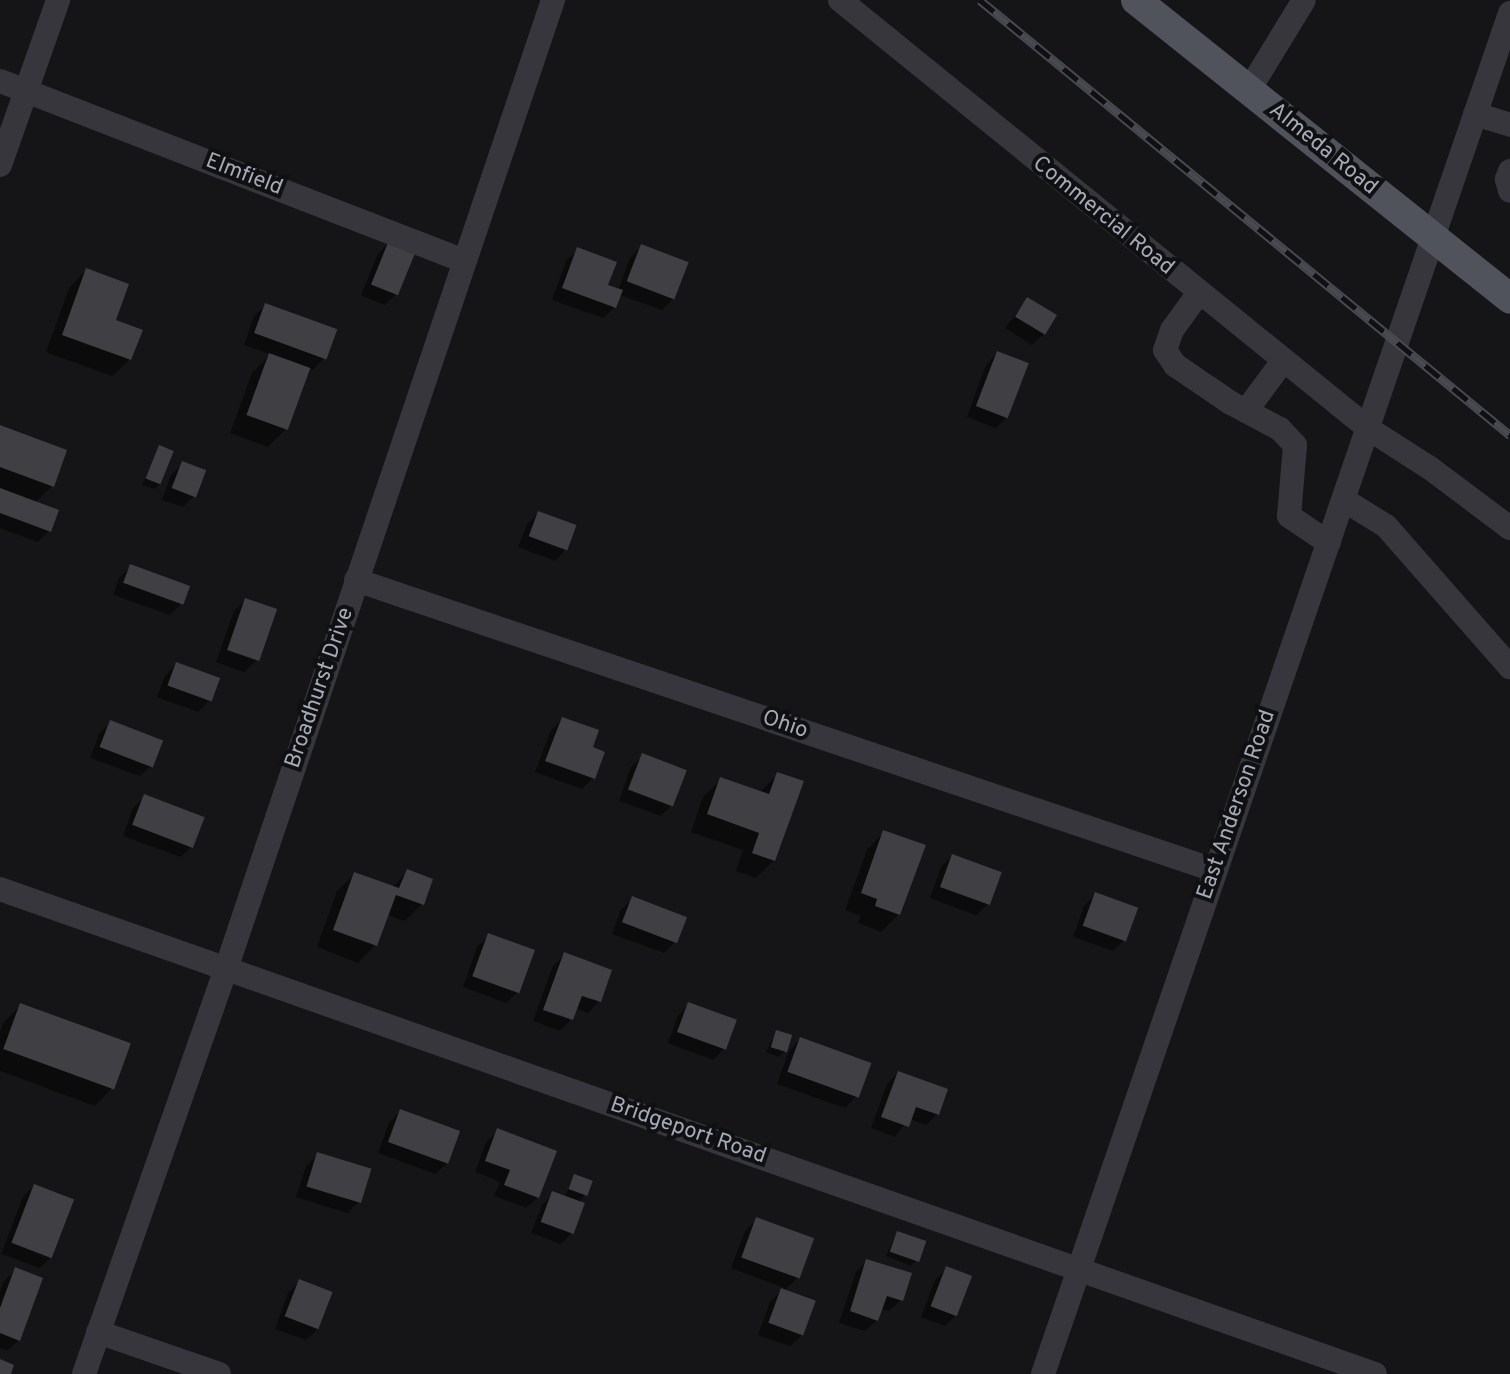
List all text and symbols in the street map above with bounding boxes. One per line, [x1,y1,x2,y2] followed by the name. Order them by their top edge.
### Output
[1263,97,1383,201] street label: Almeda Road
[202,148,286,202] street label: Elmfield
[1027,151,1179,281] street label: Commercial Road
[280,604,360,772] street label: Broadhurst Drive
[759,705,811,745] street label: Ohio
[1192,706,1282,904] street label: East Anderson Road
[606,1092,770,1170] street label: Bridgeport Road

